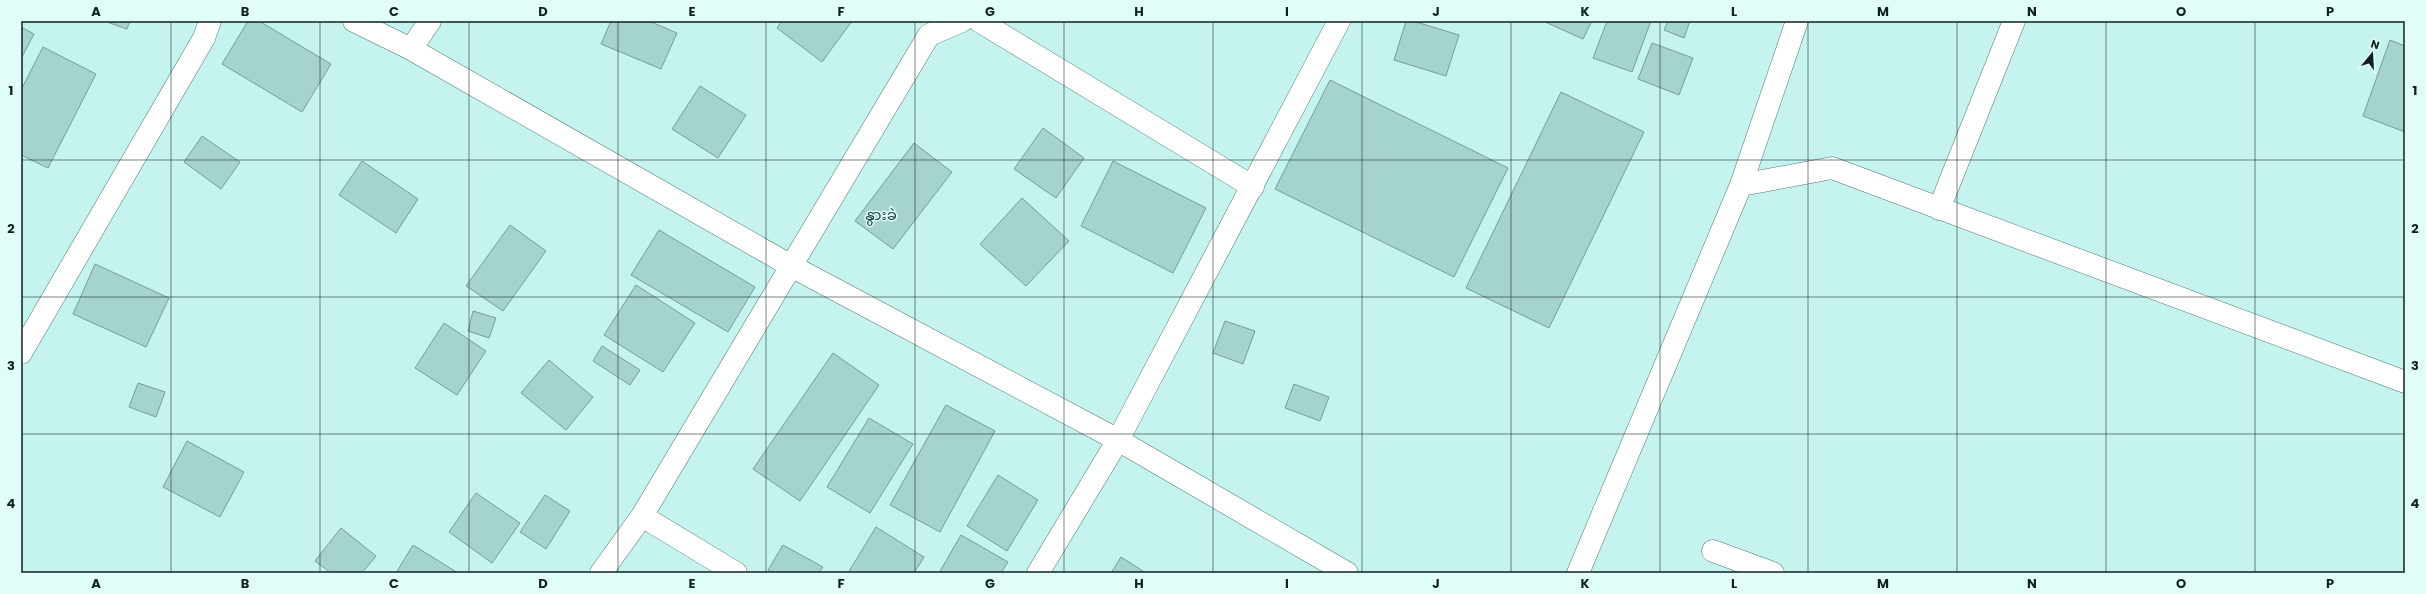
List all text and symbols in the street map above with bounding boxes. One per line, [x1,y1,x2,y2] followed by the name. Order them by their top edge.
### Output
[91,2,101,21] text: A
[241,2,250,21] text: B
[389,2,399,21] text: C
[538,2,548,21] text: D
[688,2,696,21] text: E
[837,2,845,21] text: F
[985,2,995,21] text: G
[1134,2,1144,21] text: H
[1285,2,1289,21] text: I
[1432,2,1440,21] text: J
[1580,2,1590,21] text: K
[1731,2,1737,21] text: L
[1877,2,1889,21] text: M
[2027,2,2037,21] text: N
[2176,2,2186,21] text: O
[2326,2,2334,21] text: P
[2352,34,2392,74] north arrow
[2369,36,2382,53] text: N
[9,81,13,100] text: 1
[2413,81,2417,100] text: 1
[865,204,897,226] district label: နွားခဲ
[7,219,15,238] text: 2
[2411,219,2419,238] text: 2
[7,356,15,375] text: 3
[2411,356,2419,375] text: 3
[7,494,16,513] text: 4
[2411,494,2420,513] text: 4
[91,574,101,593] text: A
[241,574,250,593] text: B
[389,574,399,593] text: C
[538,574,548,593] text: D
[688,574,696,593] text: E
[837,574,845,593] text: F
[985,574,995,593] text: G
[1134,574,1144,593] text: H
[1285,574,1289,593] text: I
[1432,574,1440,593] text: J
[1580,574,1590,593] text: K
[1731,574,1737,593] text: L
[1877,574,1889,593] text: M
[2027,574,2037,593] text: N
[2176,574,2186,593] text: O
[2326,574,2334,593] text: P

